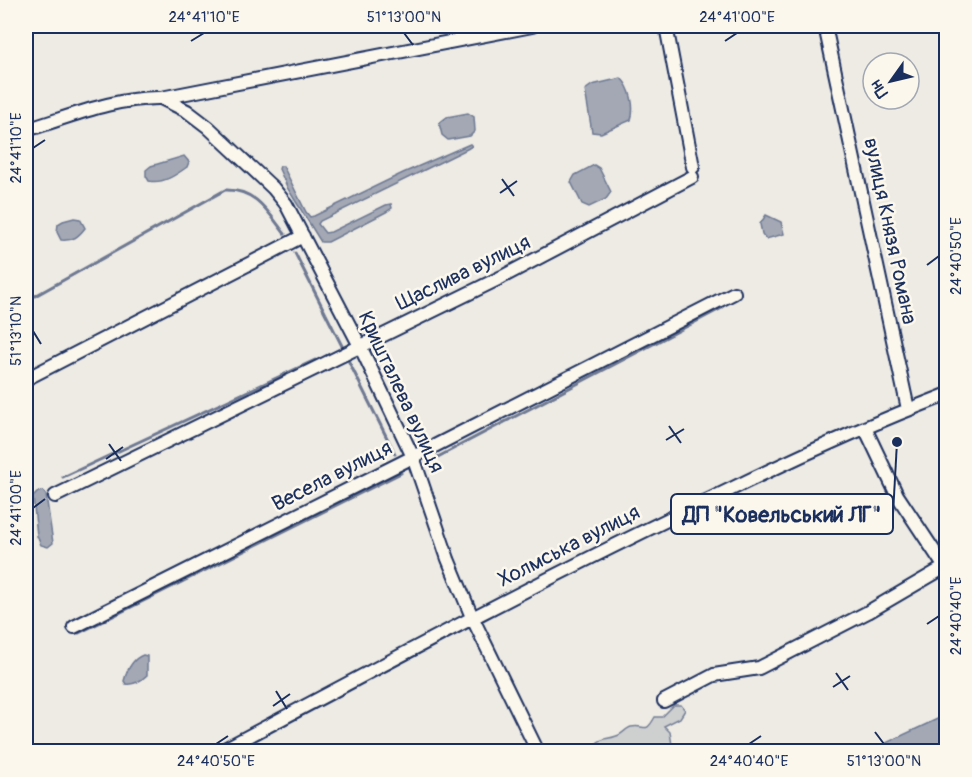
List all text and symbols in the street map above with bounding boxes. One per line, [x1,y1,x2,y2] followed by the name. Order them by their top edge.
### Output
[168,8,240,27] text: 24°41'10"E
[367,8,441,27] text: 51°13'00"N
[699,8,775,27] text: 24°41'00"E
[861,51,921,111] north arrow
[866,76,893,102] text: Пн
[7,112,26,184] text: 24°41'10"E
[857,135,923,327] street label: вулиця Князя Романа
[947,217,966,295] text: 24°40'50"E
[391,229,535,317] street label: Щаслива вулиця
[7,296,26,366] text: 51°13'10"N
[352,307,450,477] street label: Кришталева вулиця
[267,434,397,518] street label: Весела вулиця
[7,470,26,546] text: 24°41'00"E
[671,494,893,534] callout: ДП "Ковельський ЛГ"
[494,499,644,593] street label: Холмська вулиця
[681,501,881,529] text: ДП "Ковельський ЛГ"
[947,577,966,655] text: 24°40'40"E
[177,752,255,771] text: 24°40'50"E
[710,752,788,771] text: 24°40'40"E
[847,752,921,771] text: 51°13'00"N

